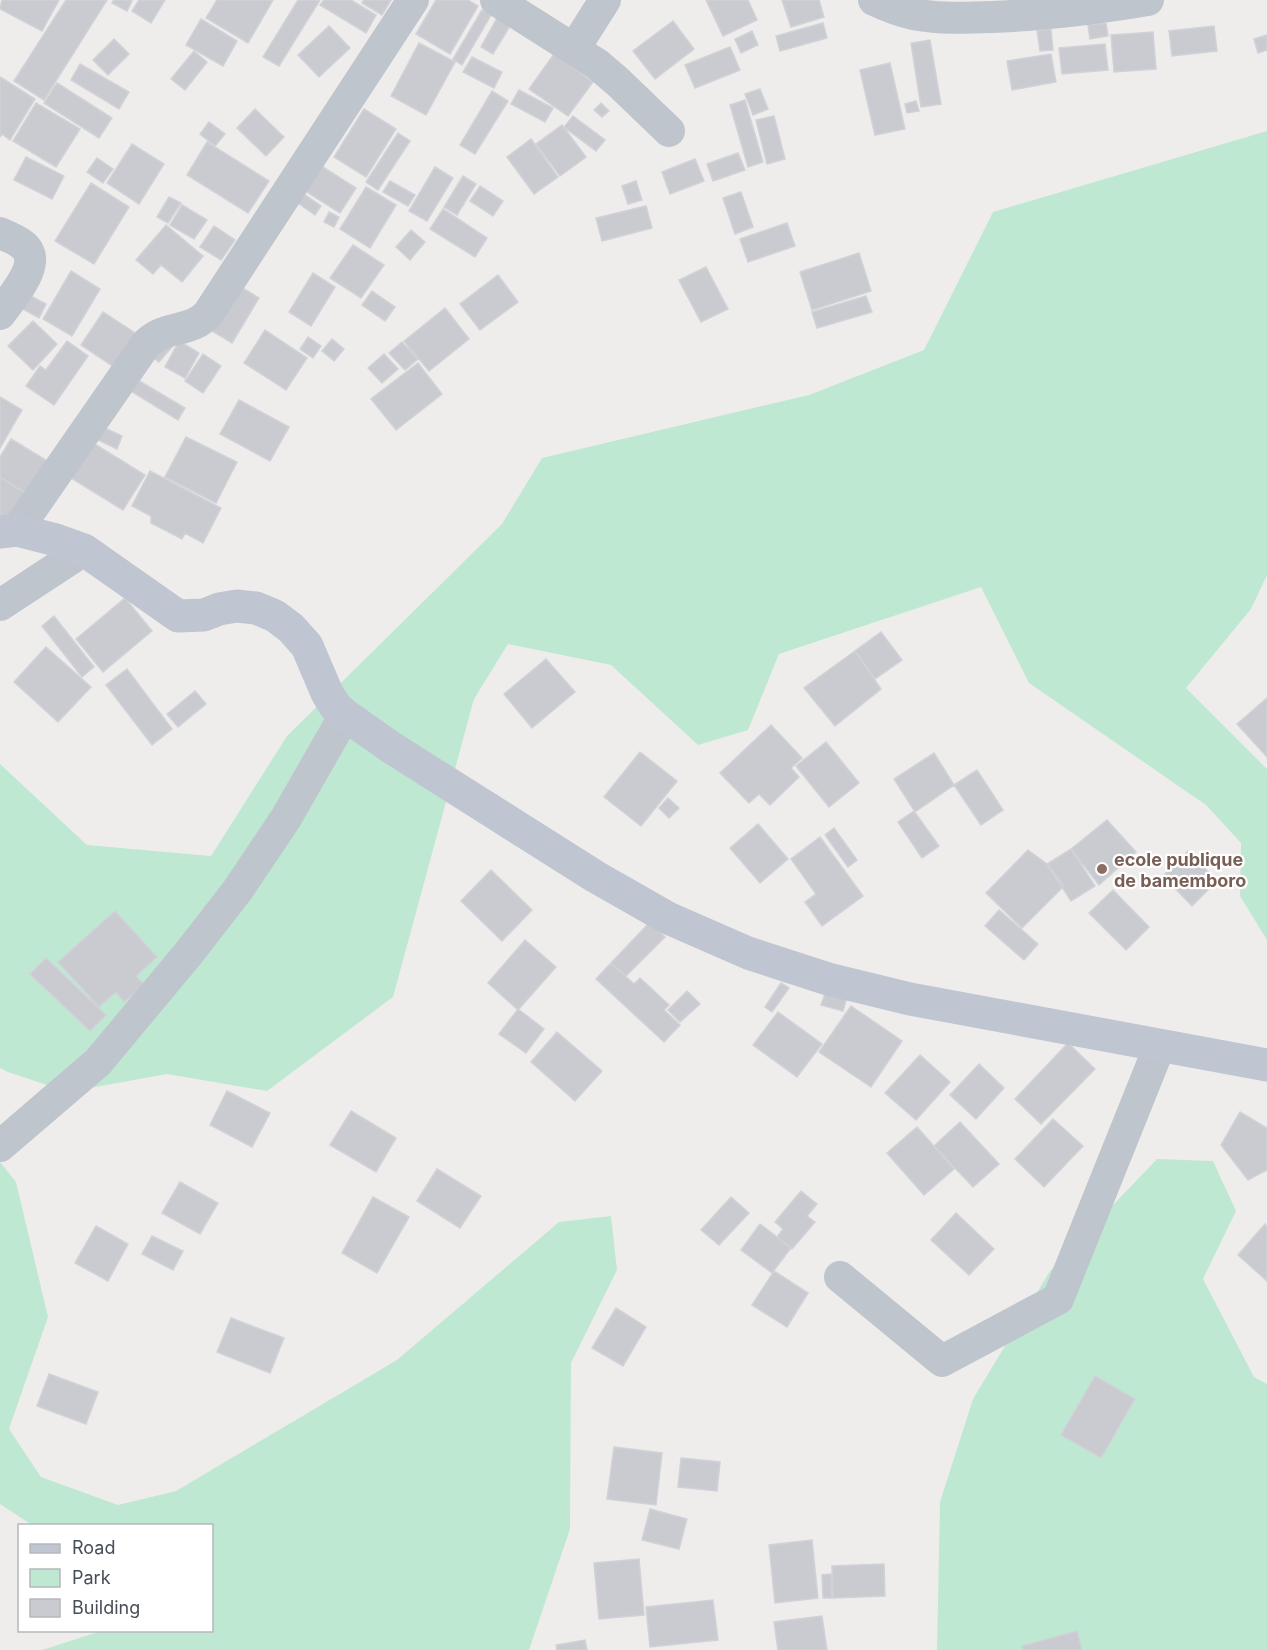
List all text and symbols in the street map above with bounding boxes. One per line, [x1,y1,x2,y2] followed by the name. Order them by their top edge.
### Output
[1114,849,1246,891] place label: ecole publique de bamemboro
[1095,862,1109,876] marker: ecole publique de bamemboro
[18,1524,213,1632] legend
[72,1537,115,1558] text: Road
[72,1567,111,1588] text: Park
[72,1597,140,1618] text: Building

